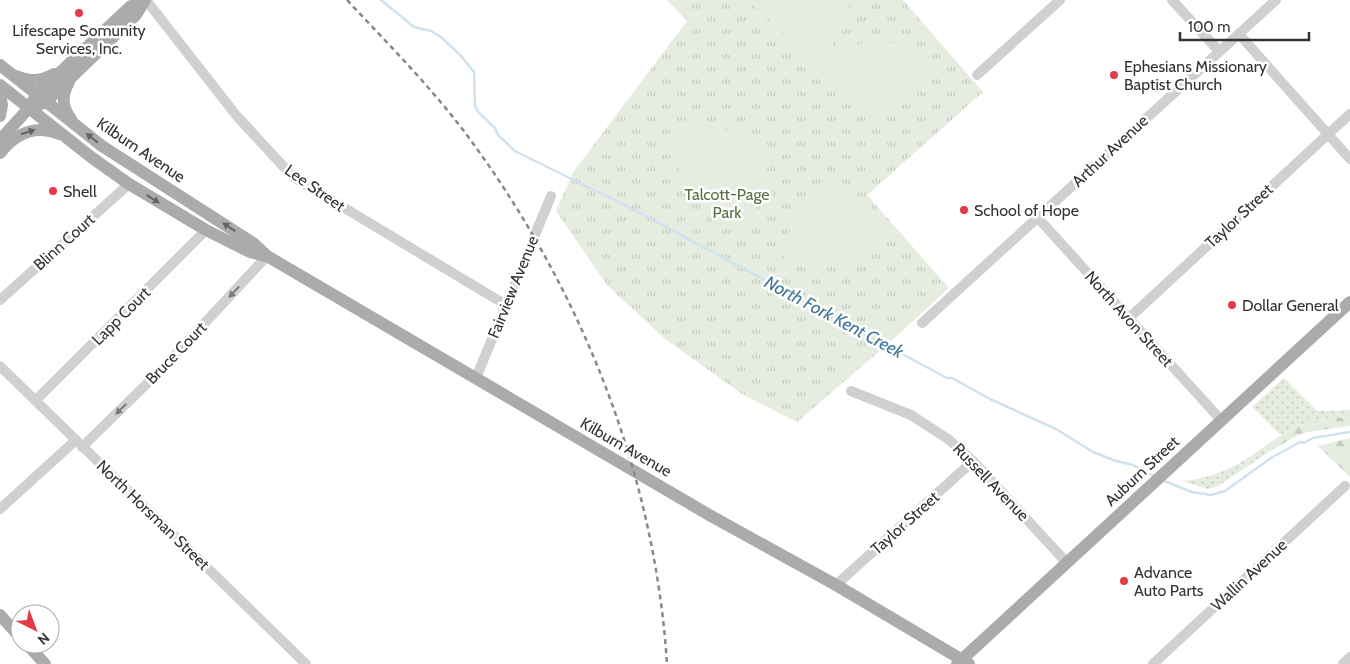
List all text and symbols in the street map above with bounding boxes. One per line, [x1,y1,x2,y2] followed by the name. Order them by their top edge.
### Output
[73,7,85,19] marker: Lifescape Somunity Services, Inc.
[1180,10,1309,42] scale bar
[1188,18,1230,36] text: 100 m
[12,21,146,58] place label: Lifescape Somunity Services, Inc.
[1124,57,1267,94] place label: Ephesians Missionary Baptist Church
[1108,69,1120,81] marker: Ephesians Missionary Baptist Church
[1068,111,1152,191] street label: Arthur Avenue
[93,114,189,186] street label: Kilburn Avenue
[21,128,36,136] one-way arrow
[86,133,99,144] one-way arrow
[281,160,349,216] street label: Lee Street
[1201,180,1277,252] street label: Taylor Street
[63,182,97,201] place label: Shell
[47,185,59,197] marker: Shell
[684,185,770,222] park label: Talcott-Page Park
[147,194,160,203] one-way arrow
[974,201,1079,220] place label: School of Hope
[958,204,970,216] marker: School of Hope
[30,209,99,274] street label: Blinn Court
[222,222,235,232] one-way arrow
[484,233,542,341] street label: Fairview Avenue
[1081,267,1177,371] street label: North Avon Street
[761,271,909,364] water label: North Fork Kent Creek
[88,283,154,349] street label: Lapp Court
[228,285,240,297] one-way arrow
[1242,296,1339,315] place label: Dollar General
[1226,299,1238,311] marker: Dollar General
[142,318,211,388] street label: Bruce Court
[115,403,127,415] one-way arrow
[577,413,675,481] street label: Kilburn Avenue
[1101,432,1183,510] street label: Auburn Street
[949,439,1033,525] street label: Russell Avenue
[93,456,214,574] street label: North Horsman Street
[867,487,943,559] street label: Taylor Street
[1207,535,1291,615] street label: Wallin Avenue
[1134,563,1204,600] place label: Advance Auto Parts
[1118,575,1130,587] marker: Advance Auto Parts
[10,604,60,654] north arrow
[34,629,53,649] text: N

